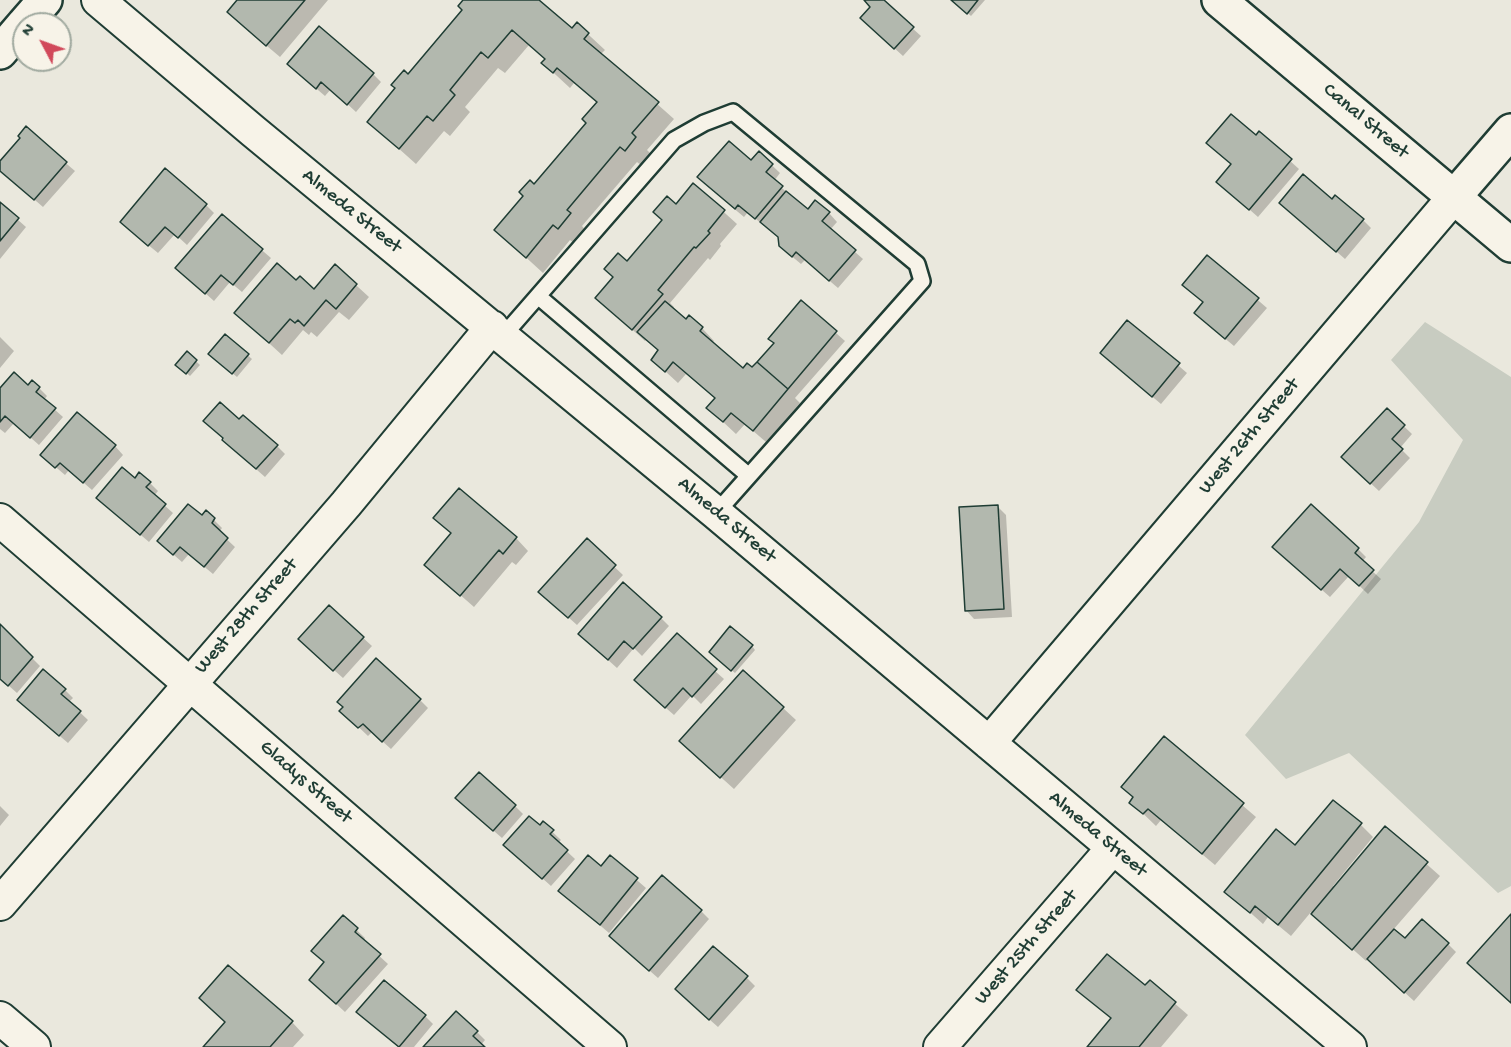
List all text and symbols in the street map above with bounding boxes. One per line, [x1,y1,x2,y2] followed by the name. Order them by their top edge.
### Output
[12,12,72,72] north arrow
[19,21,40,41] text: N
[1317,79,1413,165] street label: Canal Street
[296,164,406,260] street label: Almeda Street
[1194,374,1306,500] street label: West 26th Street
[672,473,780,569] street label: Almeda Street
[190,554,304,680] street label: West 28th Street
[254,736,356,830] street label: Gladys Street
[1043,787,1151,883] street label: Almeda Street
[970,885,1084,1011] street label: West 25th Street

